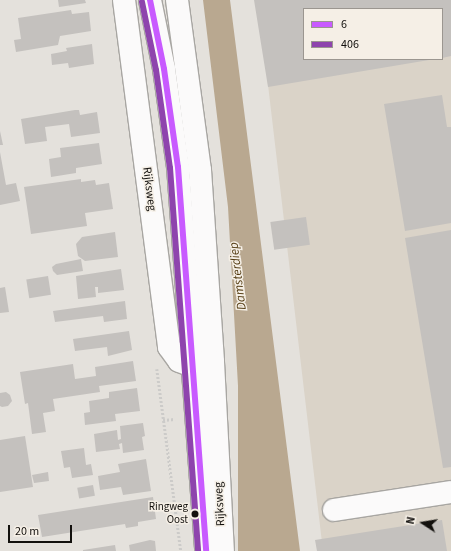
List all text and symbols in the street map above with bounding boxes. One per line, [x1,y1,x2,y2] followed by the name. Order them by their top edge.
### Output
[303,8,443,60] legend
[341,16,347,33] text: 6
[341,36,359,53] text: 406
[139,166,159,212] street label: Rijksweg
[226,241,250,311] water label: Damsterdiep
[212,482,228,526] street label: Rijksweg
[149,501,188,527] place label: Ringweg Oost
[403,503,443,543] north arrow
[190,509,200,519] marker: Ringweg Oost
[403,515,419,526] text: N
[10,517,74,543] scale bar
[15,523,39,540] text: 20 m

